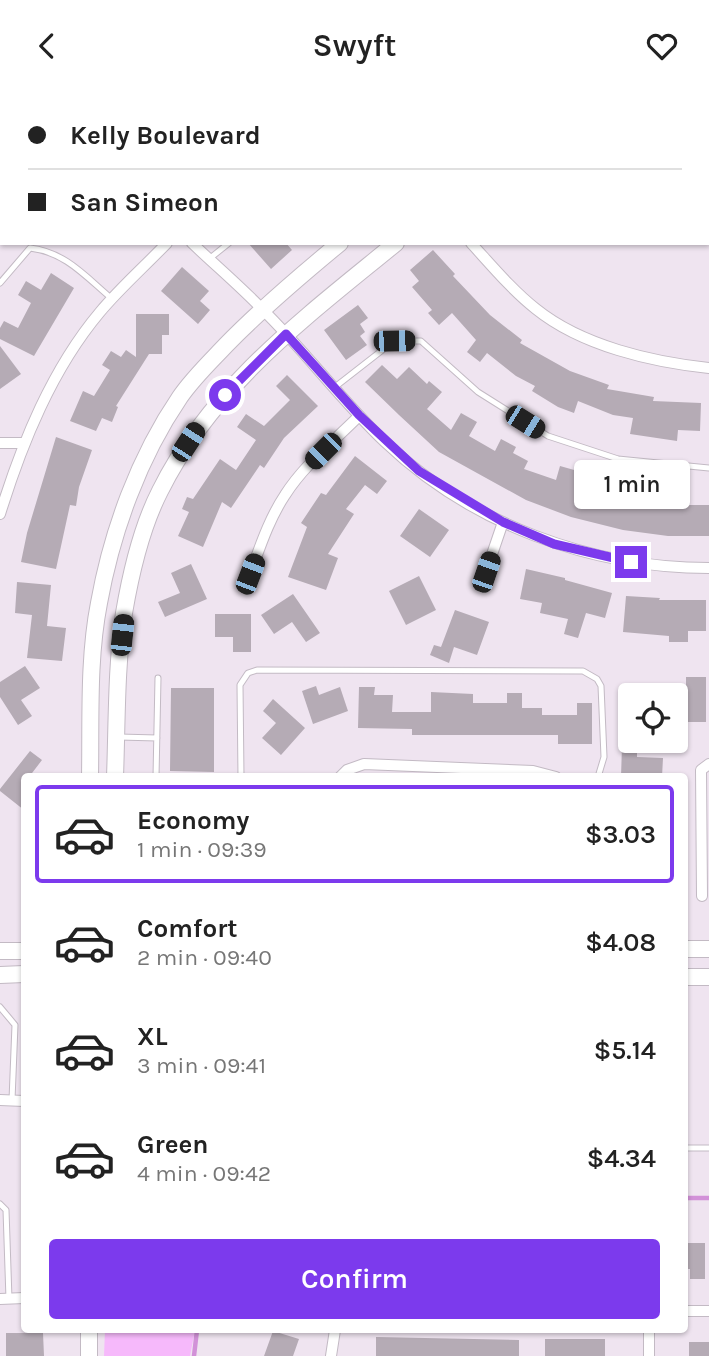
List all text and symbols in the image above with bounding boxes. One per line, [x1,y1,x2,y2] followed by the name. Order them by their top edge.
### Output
[28,27,66,65] icon: back
[313,27,396,64] text: Swyft
[643,27,681,65] icon: heart
[70,120,261,151] text: Kelly Boulevard
[70,187,219,218] text: San Simeon
[373,330,416,352] car
[209,379,241,411] route start
[502,402,549,442] car
[168,419,209,465] car
[301,429,346,473] car
[573,461,689,510] callout: 1 min
[603,471,661,498] text: 1 min
[615,546,647,578] route end
[470,549,503,595] car
[233,551,268,597] car
[110,613,135,657] car
[618,683,688,753] map controls
[618,683,688,753] button: locate
[53,803,116,866] icon: car
[137,805,249,836] text: Economy
[585,819,656,850] text: $3.03
[137,836,267,863] text: 1 min · 09:39
[53,911,116,974] icon: car
[137,913,238,944] text: Comfort
[585,927,656,958] text: $4.08
[137,944,272,971] text: 2 min · 09:40
[53,1019,116,1082] icon: car
[137,1021,168,1052] text: XL
[594,1035,656,1066] text: $5.14
[137,1052,266,1079] text: 3 min · 09:41
[53,1127,116,1190] icon: car
[137,1129,209,1160] text: Green
[587,1143,656,1174] text: $4.34
[137,1160,271,1187] text: 4 min · 09:42
[49,1239,660,1319] button: Confirm

